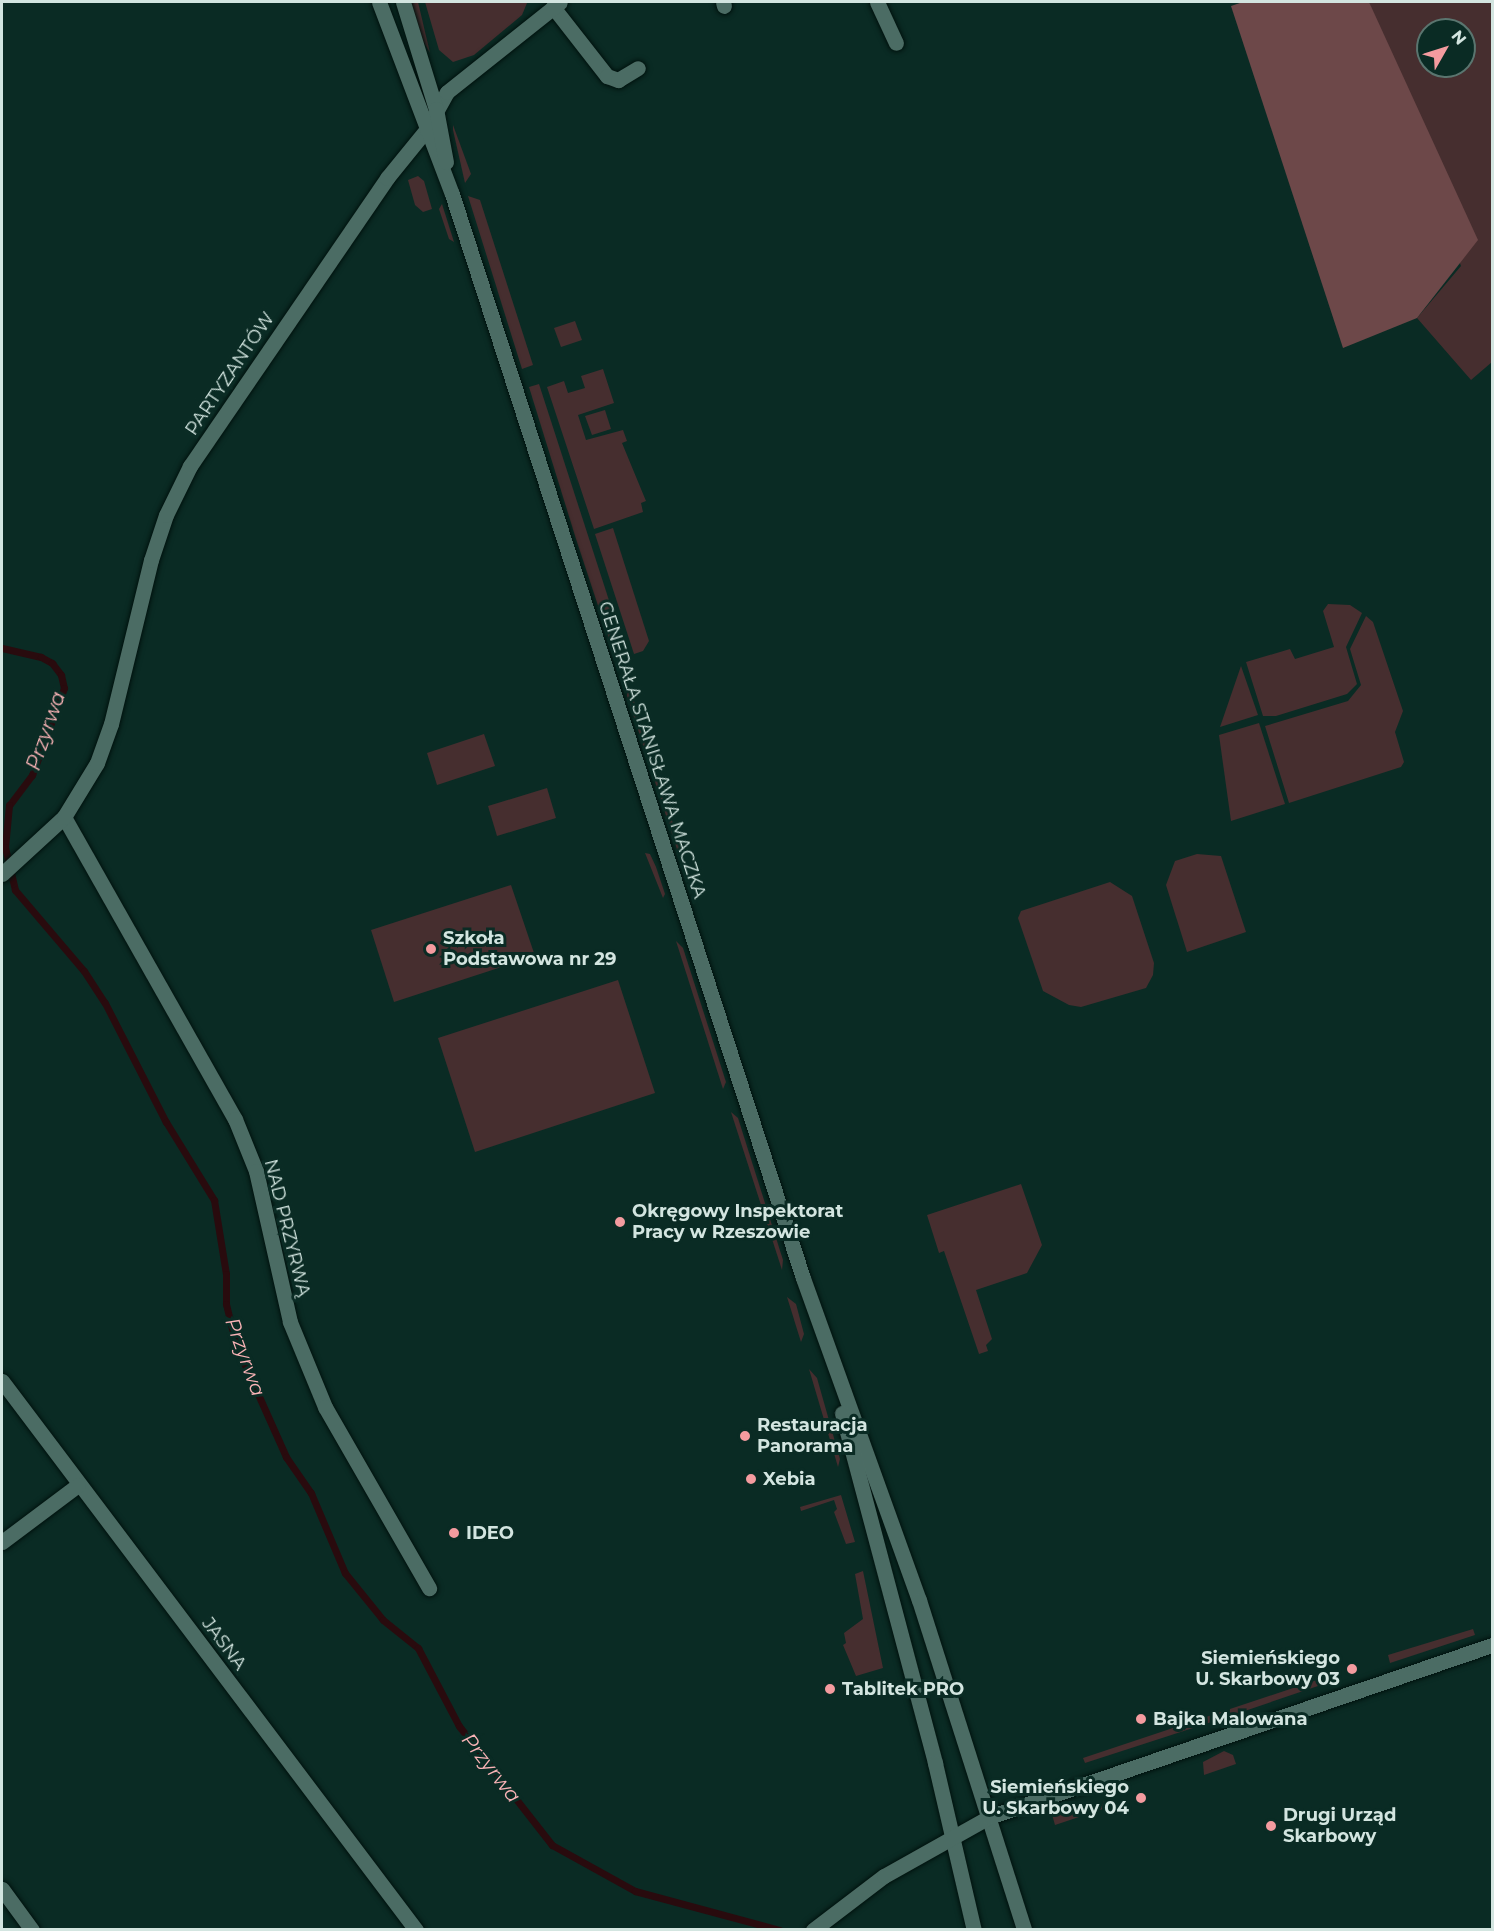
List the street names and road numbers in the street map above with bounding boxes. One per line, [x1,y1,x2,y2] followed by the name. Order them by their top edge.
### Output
[181,308,279,440] street label: PARTYZANTÓW
[594,599,710,901] street label: GENERAŁA STANISŁAWA MACZKA
[259,1157,315,1299] street label: NAD PRZYRWĄ
[197,1613,251,1675] street label: JASNA

